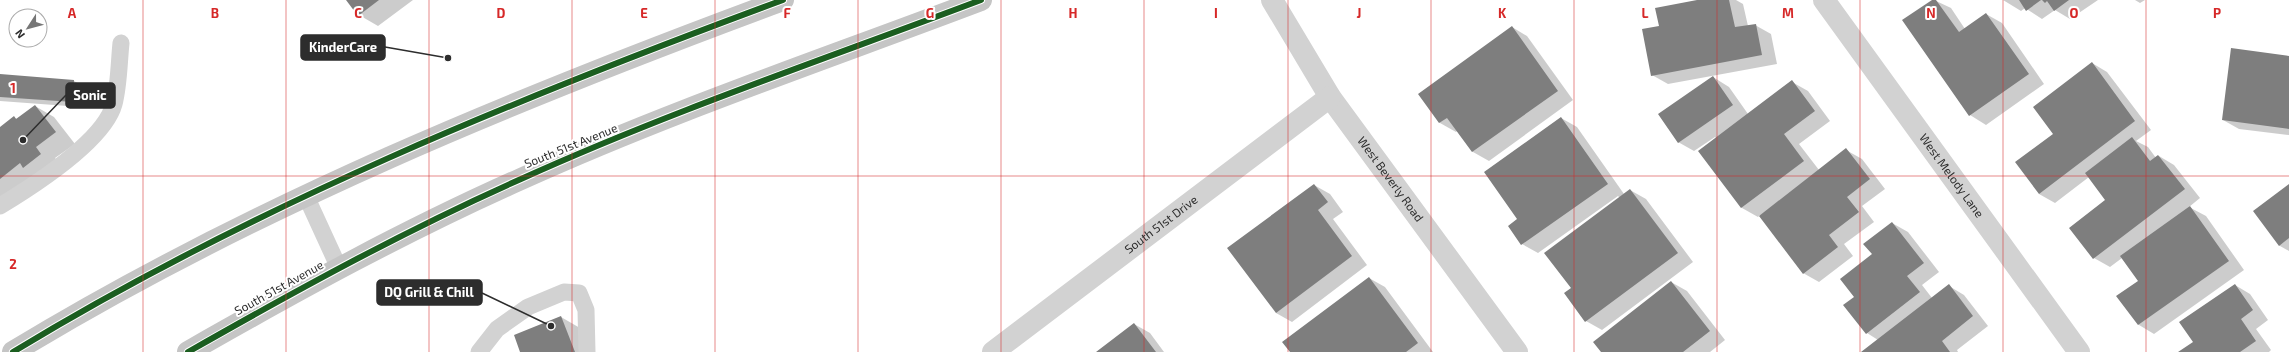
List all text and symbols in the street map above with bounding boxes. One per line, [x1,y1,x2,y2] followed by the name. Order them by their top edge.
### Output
[68,5,77,21] text: A
[211,5,219,21] text: B
[354,5,362,21] text: C
[497,5,506,21] text: D
[640,5,648,21] text: E
[783,5,791,21] text: F
[926,5,934,21] text: G
[1069,5,1078,21] text: H
[1214,5,1218,21] text: I
[1357,5,1361,21] text: J
[1498,5,1507,21] text: K
[1642,5,1649,21] text: L
[1782,5,1794,21] text: M
[1926,5,1936,21] text: N
[2070,5,2079,21] text: O
[2213,5,2221,21] text: P
[8,8,48,48] north arrow
[12,27,27,41] text: N
[301,35,385,60] callout: KinderCare
[309,39,377,55] text: KinderCare
[10,80,16,96] text: 1
[66,83,115,108] callout: Sonic
[73,87,107,103] text: Sonic
[522,120,619,170] street label: South 51st Avenue
[1917,130,1987,220] street label: West Melody Lane
[1355,133,1427,224] street label: West Beverly Road
[1121,192,1200,256] street label: South 51st Drive
[9,256,17,272] text: 2
[232,257,325,317] street label: South 51st Avenue
[377,280,482,305] callout: DQ Grill & Chill
[384,284,475,301] text: DQ Grill & Chill

